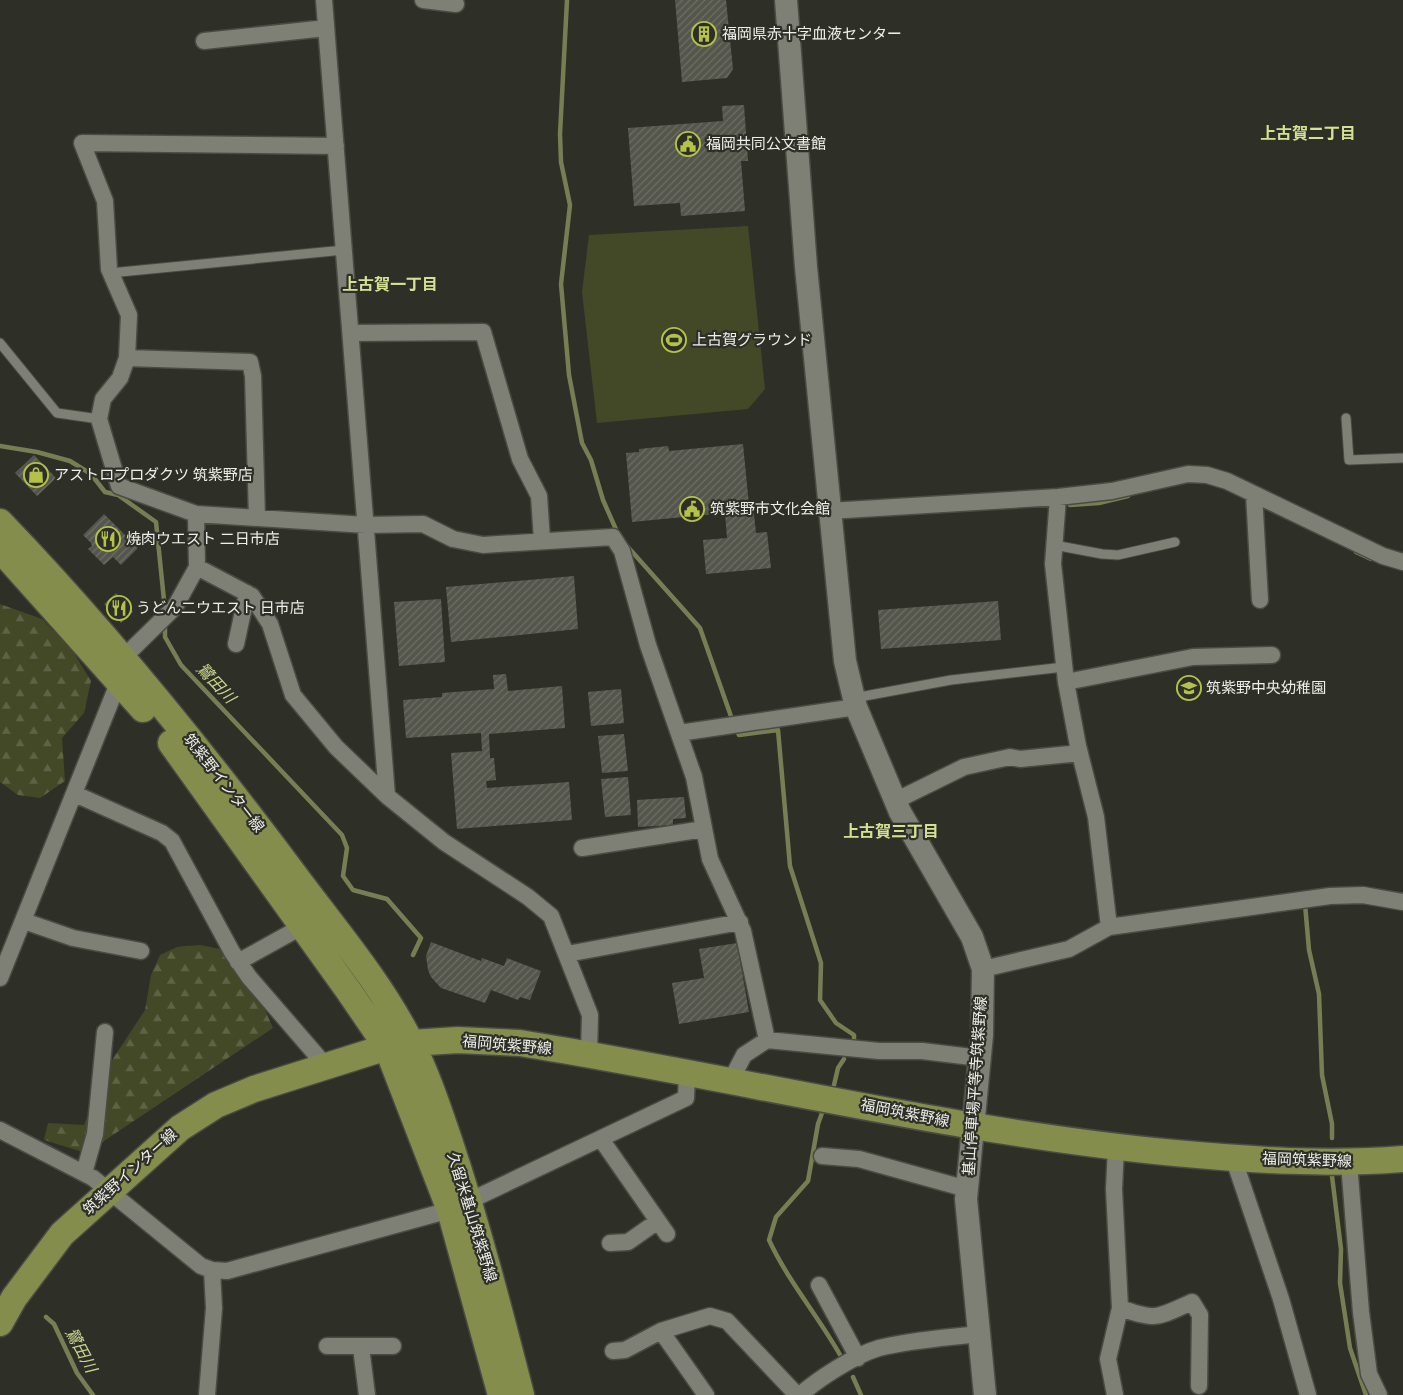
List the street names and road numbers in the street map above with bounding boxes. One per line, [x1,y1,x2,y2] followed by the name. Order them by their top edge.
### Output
[180,730,268,836] street label: 筑紫野インター線
[960,996,990,1176] street label: 基山停車場平等寺筑紫野線
[461,1032,553,1058] street label: 福岡筑紫野線
[859,1096,951,1130] street label: 福岡筑紫野線
[79,1125,181,1219] street label: 筑紫野インター線
[1262,1149,1352,1171] street label: 福岡筑紫野線
[444,1150,500,1284] street label: 久留米基山筑紫野線

